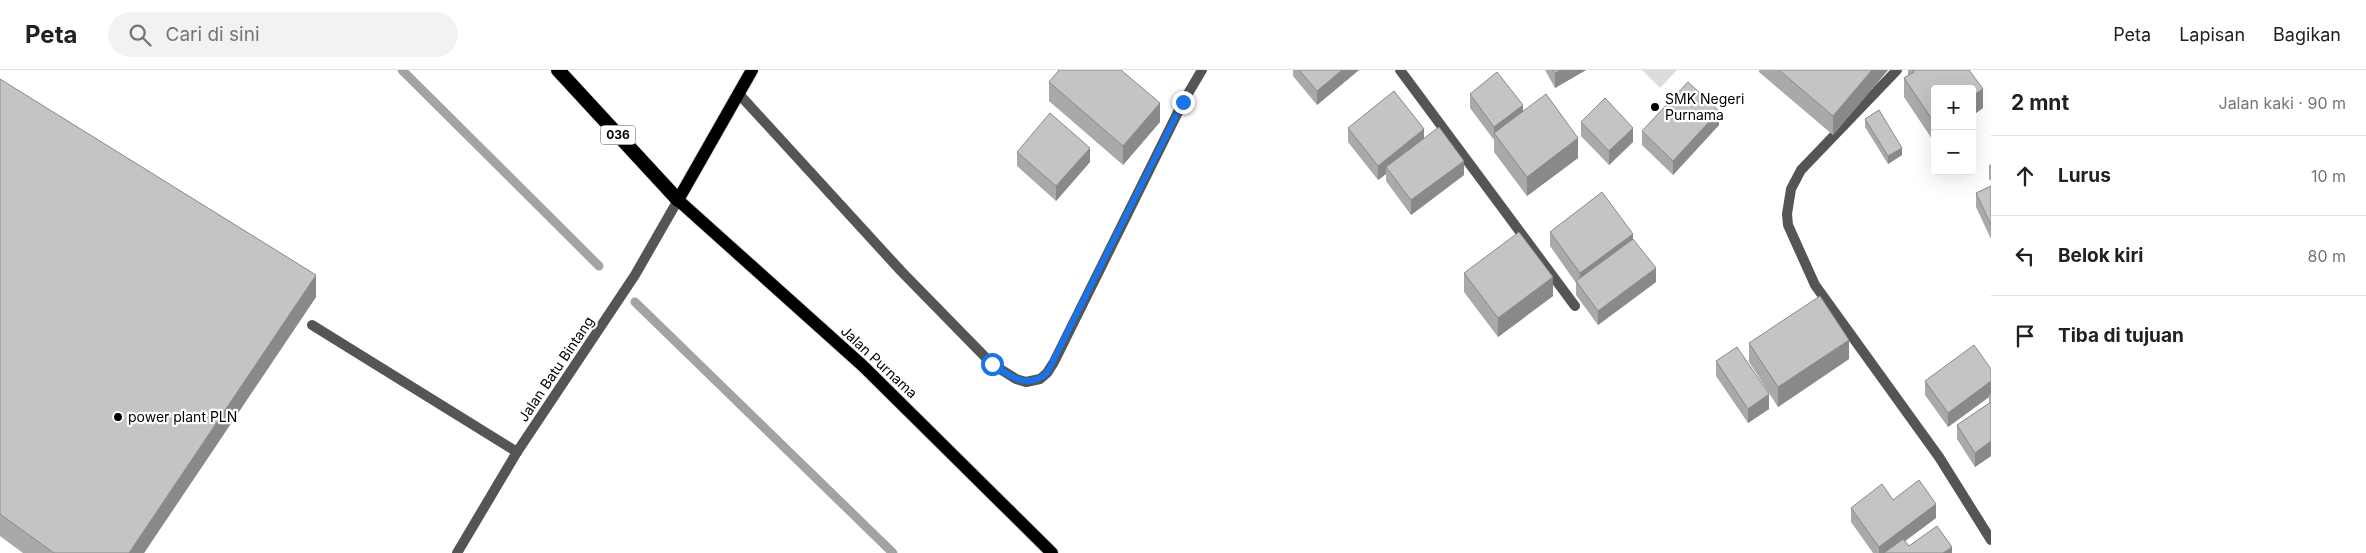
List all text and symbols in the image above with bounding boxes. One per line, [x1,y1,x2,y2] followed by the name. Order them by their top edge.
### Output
[108,12,458,57] search box
[25,20,78,49] text: Peta
[126,21,154,49] icon: search
[166,23,259,46] text: Cari di sini
[2113,24,2151,45] text: Peta
[2179,24,2245,45] text: Lapisan
[2273,24,2341,45] text: Bagikan
[1931,85,1976,175] map controls
[1931,85,1976,130] button: +
[1665,90,1744,123] place label: SMK Negeri Purnama
[2011,90,2069,115] text: 2 mnt
[1172,91,1195,114] route end
[2219,93,2346,113] text: Jalan kaki · 90 m
[1649,101,1661,113] marker: SMK Negeri Purnama
[600,126,636,144] road number: 036
[1931,130,1976,175] button: −
[2011,162,2039,190] icon: ahead
[2058,164,2111,187] text: Lurus
[2311,166,2346,186] text: 10 m
[2011,242,2039,270] icon: left
[2058,244,2143,267] text: Belok kiri
[2307,246,2346,266] text: 80 m
[514,313,597,425] street label: Jalan Batu Bintang
[838,322,921,401] street label: Jalan Purnama
[2011,322,2039,350] icon: arrive
[2058,324,2184,347] text: Tiba di tujuan
[981,353,1004,376] route start
[128,408,237,425] place label: power plant PLN
[112,411,124,423] marker: power plant PLN

